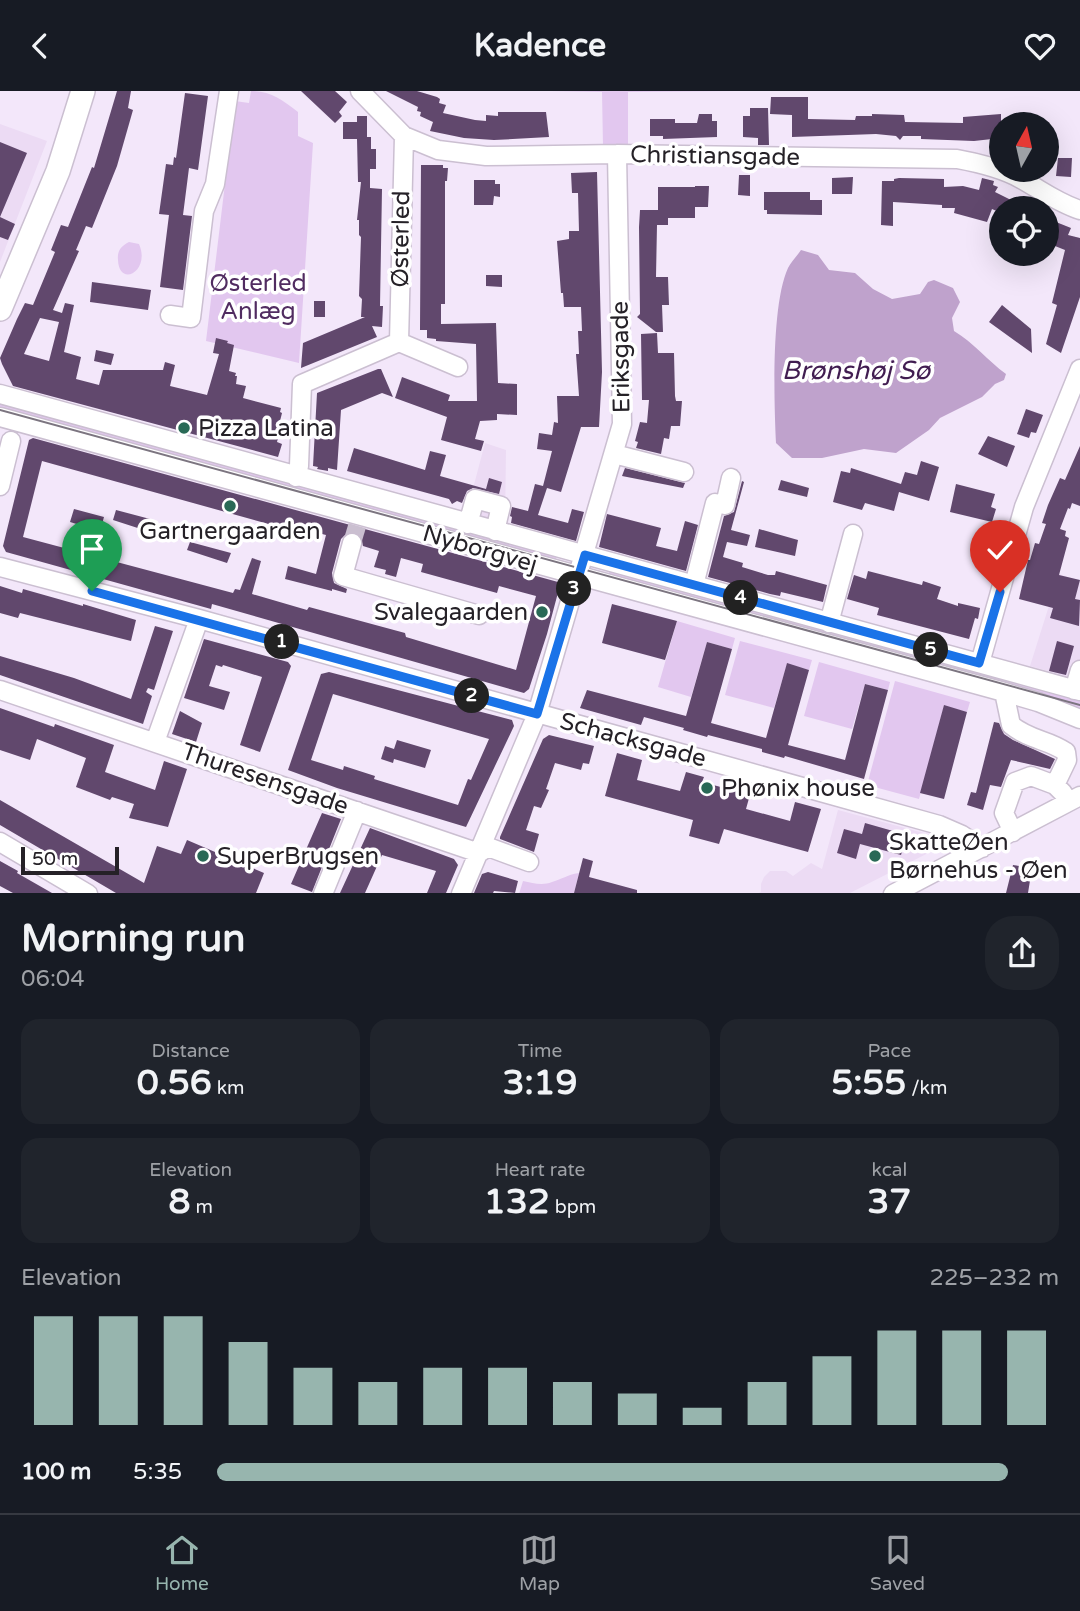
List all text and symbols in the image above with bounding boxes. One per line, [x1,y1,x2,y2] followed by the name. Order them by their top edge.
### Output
[21,27,59,65] icon: back
[474,27,606,65] text: Kadence
[1021,27,1059,65] icon: heart
[989,112,1059,182] north arrow
[989,112,1059,266] map controls
[630,140,800,172] street label: Christiansgade
[386,190,416,288] street label: Østerled
[989,196,1059,266] button: locate
[209,269,307,326] park label: Østerled Anlæg
[606,301,636,413] street label: Eriksgade
[782,355,931,386] water label: Brønshøj Sø
[198,414,334,443] place label: Pizza Latina
[176,420,192,436] marker: Pizza Latina
[222,498,238,514] marker: Gartnergaarden
[139,517,321,546] place label: Gartnergaarden
[62,519,122,591] pin
[419,519,541,579] street label: Nyborgvej
[970,520,1030,592] pin
[73,530,111,568] icon: arrive
[981,531,1019,569] icon: check
[556,571,592,607] pin: 3
[568,577,579,599] text: 3
[724,581,758,615] pin: 4
[735,586,746,608] text: 4
[374,598,528,627] place label: Svalegaarden
[534,604,550,620] marker: Svalegaarden
[264,625,300,659] pin: 1
[276,630,287,652] text: 1
[914,633,948,667] pin: 5
[925,638,936,660] text: 5
[454,679,490,713] pin: 2
[466,684,477,706] text: 2
[557,707,709,773] street label: Schacksgade
[178,737,352,821] street label: Thuresensgade
[721,774,875,803] place label: Phønix house
[699,780,715,796] marker: Phønix house
[889,828,1068,885] place label: SkatteØen Børnehus - Øen
[217,842,379,871] place label: SuperBrugsen
[21,845,119,876] scale bar
[32,848,78,870] text: 50 m
[195,848,211,864] marker: SuperBrugsen
[867,848,883,864] marker: SkatteØen Børnehus - Øen
[21,916,245,962] text: Morning run
[985,916,1059,990] button: share
[21,965,85,993] text: 06:04
[152,1040,230,1062] text: Distance
[518,1040,562,1062] text: Time
[867,1040,911,1062] text: Pace
[137,1062,212,1104] text: 0.56
[502,1062,578,1104] text: 3:19
[831,1062,906,1104] text: 5:55
[212,1077,245,1099] text: km
[906,1077,947,1099] text: /km
[149,1159,232,1181] text: Elevation
[495,1159,585,1181] text: Heart rate
[871,1159,907,1181] text: kcal
[168,1181,190,1223] text: 8
[484,1181,550,1223] text: 132
[867,1181,911,1223] text: 37
[190,1196,213,1218] text: m
[550,1196,596,1218] text: bpm
[21,1264,122,1292] text: Elevation
[930,1264,1059,1292] text: 225–232 m
[21,1458,91,1486] text: 100 m
[133,1458,182,1486] text: 5:35
[155,1531,209,1595] tab: Home
[519,1531,560,1595] tab: Map
[870,1531,925,1595] tab: Saved

